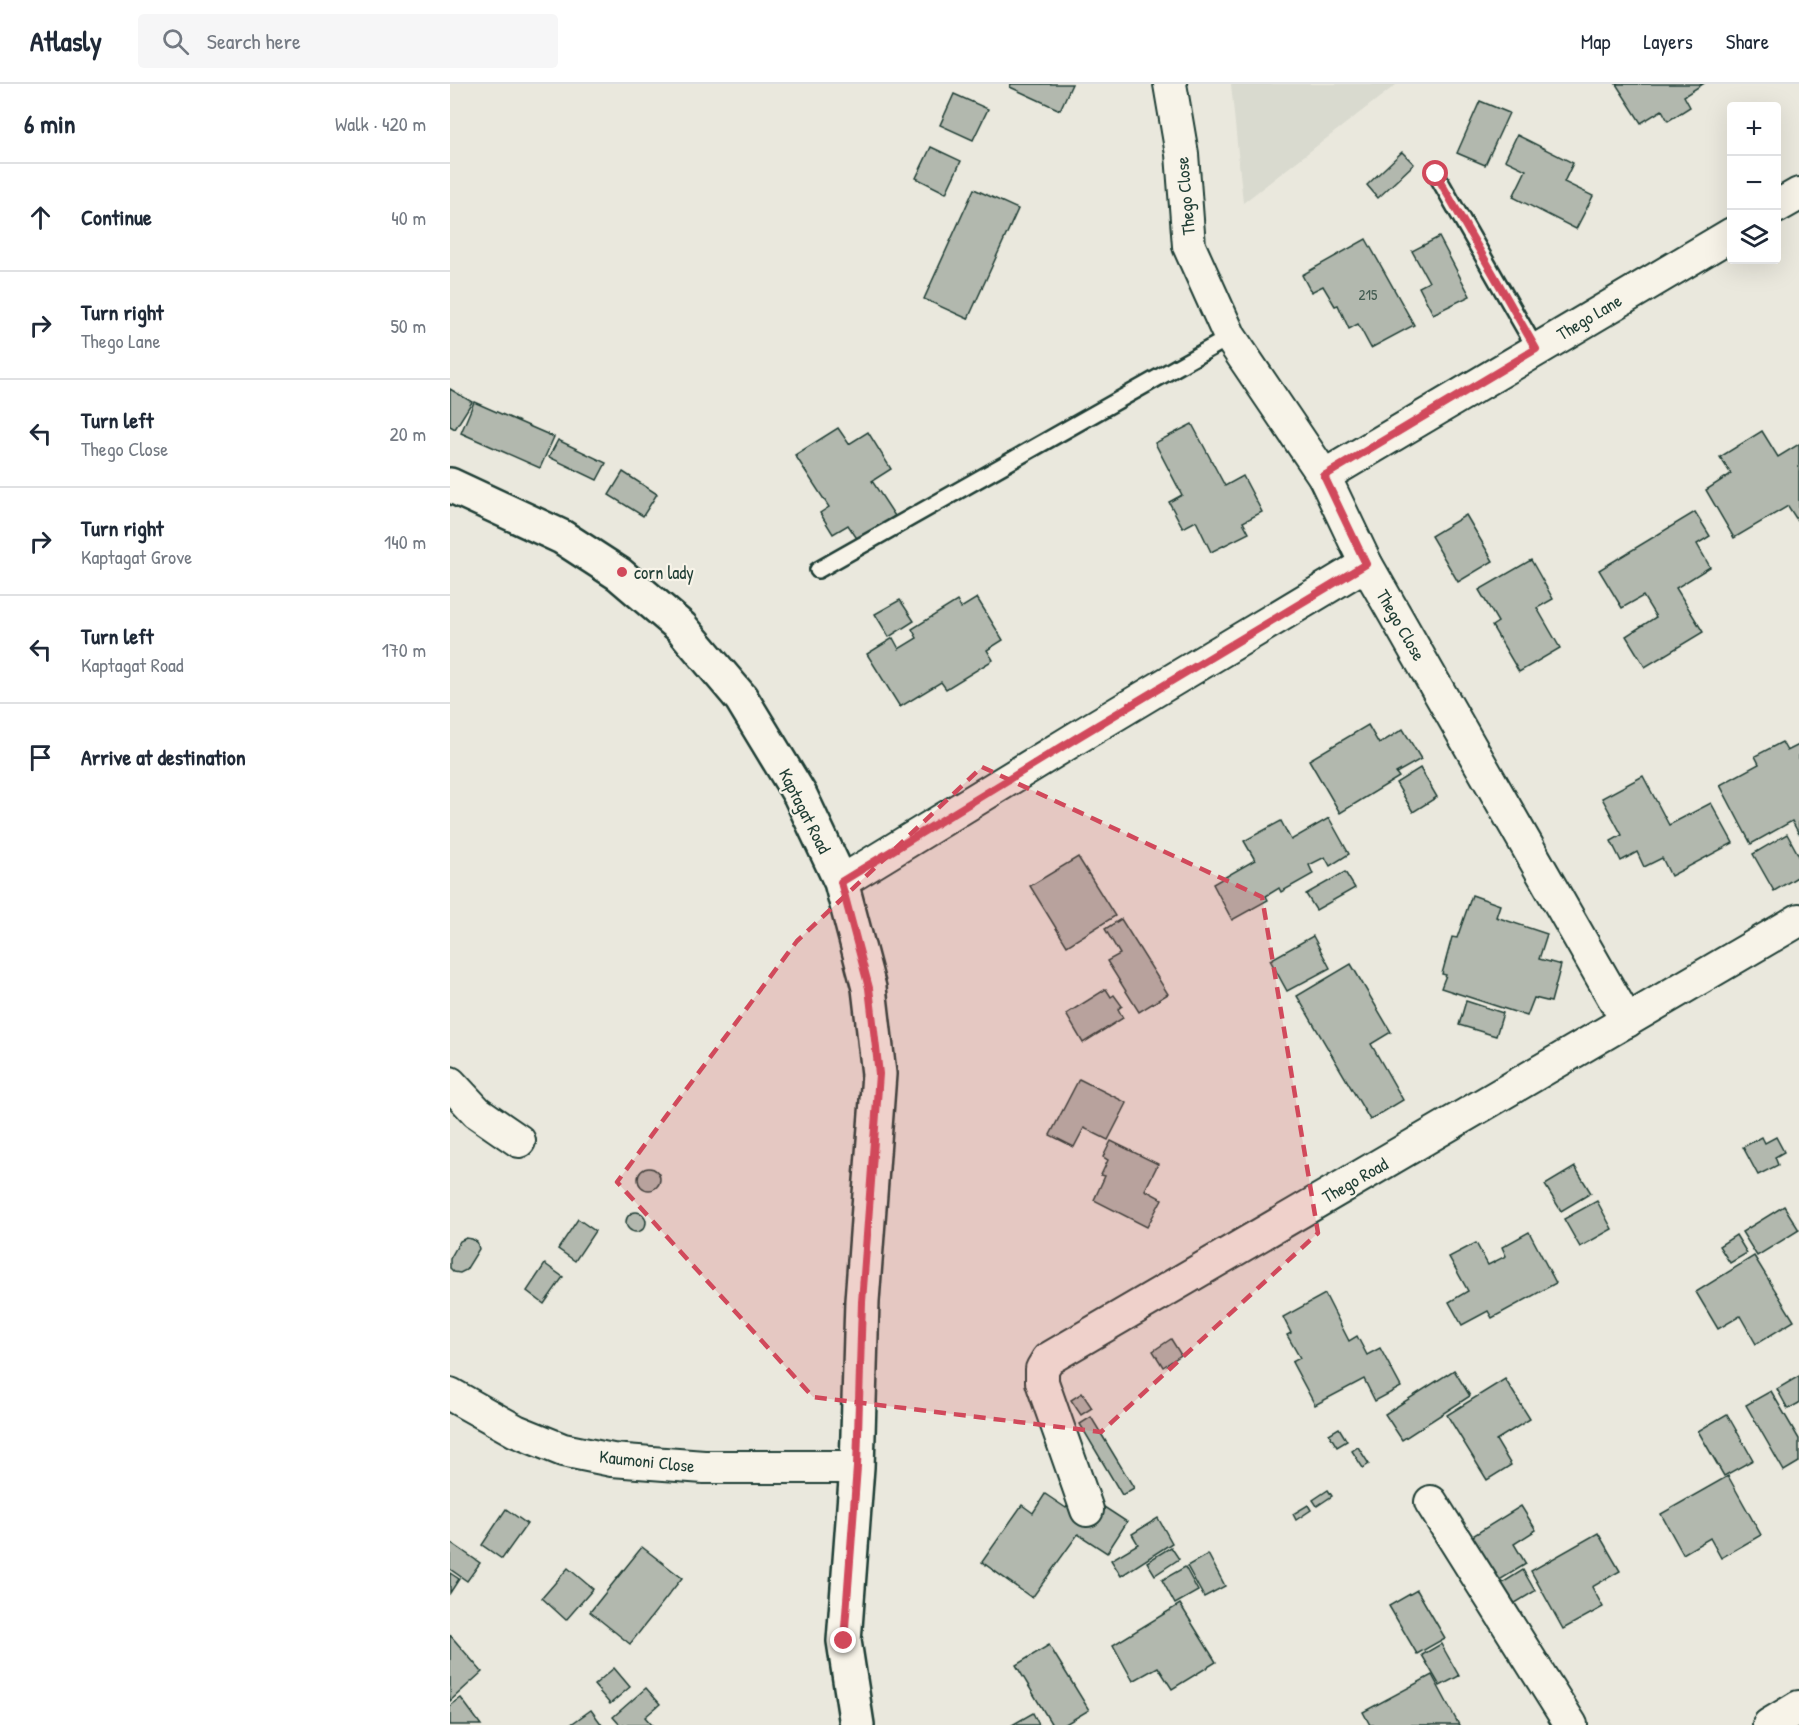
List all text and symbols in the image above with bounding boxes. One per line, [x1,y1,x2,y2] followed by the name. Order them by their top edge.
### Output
[138,14,558,68] search box
[30,22,102,60] text: Atlasly
[159,25,192,58] icon: search
[207,26,301,56] text: Search here
[1581,27,1610,56] text: Map
[1643,27,1693,56] text: Layers
[1726,27,1769,56] text: Share
[1727,102,1781,264] map controls
[1727,102,1781,156] button: +
[24,106,76,141] text: 6 min
[335,110,426,137] text: Walk · 420 m
[1169,156,1201,236] street label: Thego Close
[1727,156,1781,210] button: −
[1422,160,1448,186] route start
[24,201,57,234] icon: ahead
[81,202,152,232] text: Continue
[391,204,426,231] text: 40 m
[1727,210,1781,264] button: layers
[1359,284,1378,305] house number: 215
[1552,288,1626,346] street label: Thego Lane
[81,297,164,327] text: Turn right
[24,309,57,342] icon: right
[390,312,426,339] text: 50 m
[81,327,161,354] text: Thego Lane
[81,405,154,435] text: Turn left
[24,417,57,450] icon: left
[389,420,426,447] text: 20 m
[81,435,168,462] text: Thego Close
[81,513,164,543] text: Turn right
[24,525,57,558] icon: right
[384,528,426,555] text: 140 m
[81,543,192,570] text: Kaptagat Grove
[634,560,694,585] place label: corn lady
[615,565,629,579] marker: corn lady
[1371,585,1431,665] street label: Thego Close
[81,621,154,651] text: Turn left
[24,633,57,666] icon: left
[382,636,426,663] text: 170 m
[81,651,184,678] text: Kaptagat Road
[24,741,57,774] icon: arrive
[81,742,246,772] text: Arrive at destination
[773,764,837,858] street label: Kaptagat Road
[1318,1151,1392,1209] street label: Thego Road
[598,1444,696,1478] street label: Kaumoni Close
[830,1627,856,1653] route end

